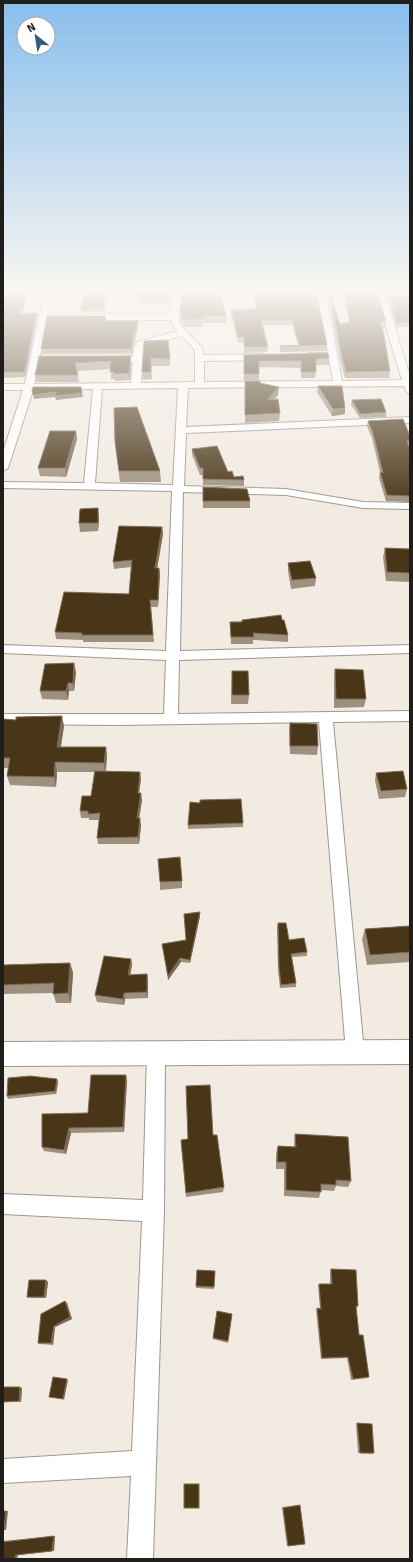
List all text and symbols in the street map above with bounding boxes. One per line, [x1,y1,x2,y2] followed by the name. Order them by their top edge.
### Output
[16,16,56,56] north arrow
[25,20,38,35] text: N

